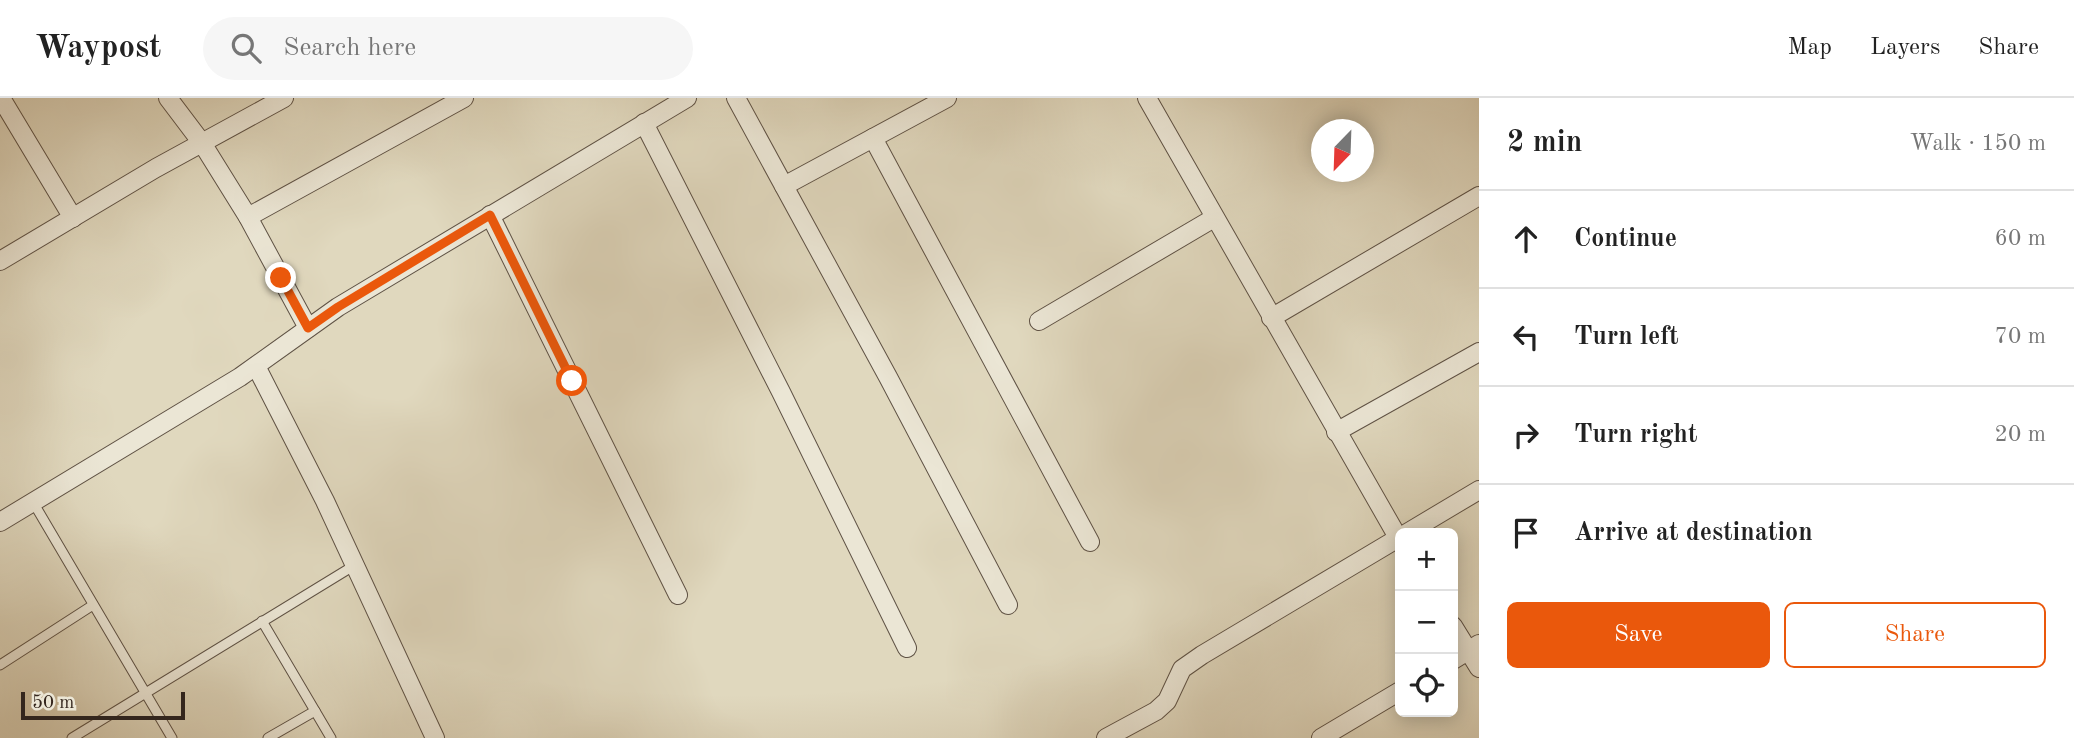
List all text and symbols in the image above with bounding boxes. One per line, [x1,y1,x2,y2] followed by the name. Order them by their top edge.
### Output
[203,17,693,80] search box
[227,29,265,67] icon: search
[35,32,161,65] text: Waypost
[283,35,416,61] text: Search here
[1788,36,1832,60] text: Map
[1870,36,1940,60] text: Layers
[1978,36,2039,60] text: Share
[1311,119,1374,182] north arrow
[1507,128,1582,158] text: 2 min
[1910,132,2046,155] text: Walk · 150 m
[1507,220,1545,258] icon: ahead
[1574,226,1677,252] text: Continue
[1995,227,2046,250] text: 60 m
[265,262,296,293] route end
[1507,318,1545,356] icon: left
[1574,324,1679,350] text: Turn left
[1995,325,2046,348] text: 70 m
[556,365,587,396] route start
[1507,416,1545,454] icon: right
[1574,422,1697,448] text: Turn right
[1995,423,2046,446] text: 20 m
[1507,514,1545,552] icon: arrive
[1574,520,1813,546] text: Arrive at destination
[1395,528,1458,717] map controls
[1395,528,1458,591] button: +
[1395,591,1458,654] button: −
[1507,602,1770,668] button: Save
[1784,602,2046,668] button: Share
[1395,654,1458,717] button: locate
[21,689,186,721] scale bar
[32,694,74,713] text: 50 m

